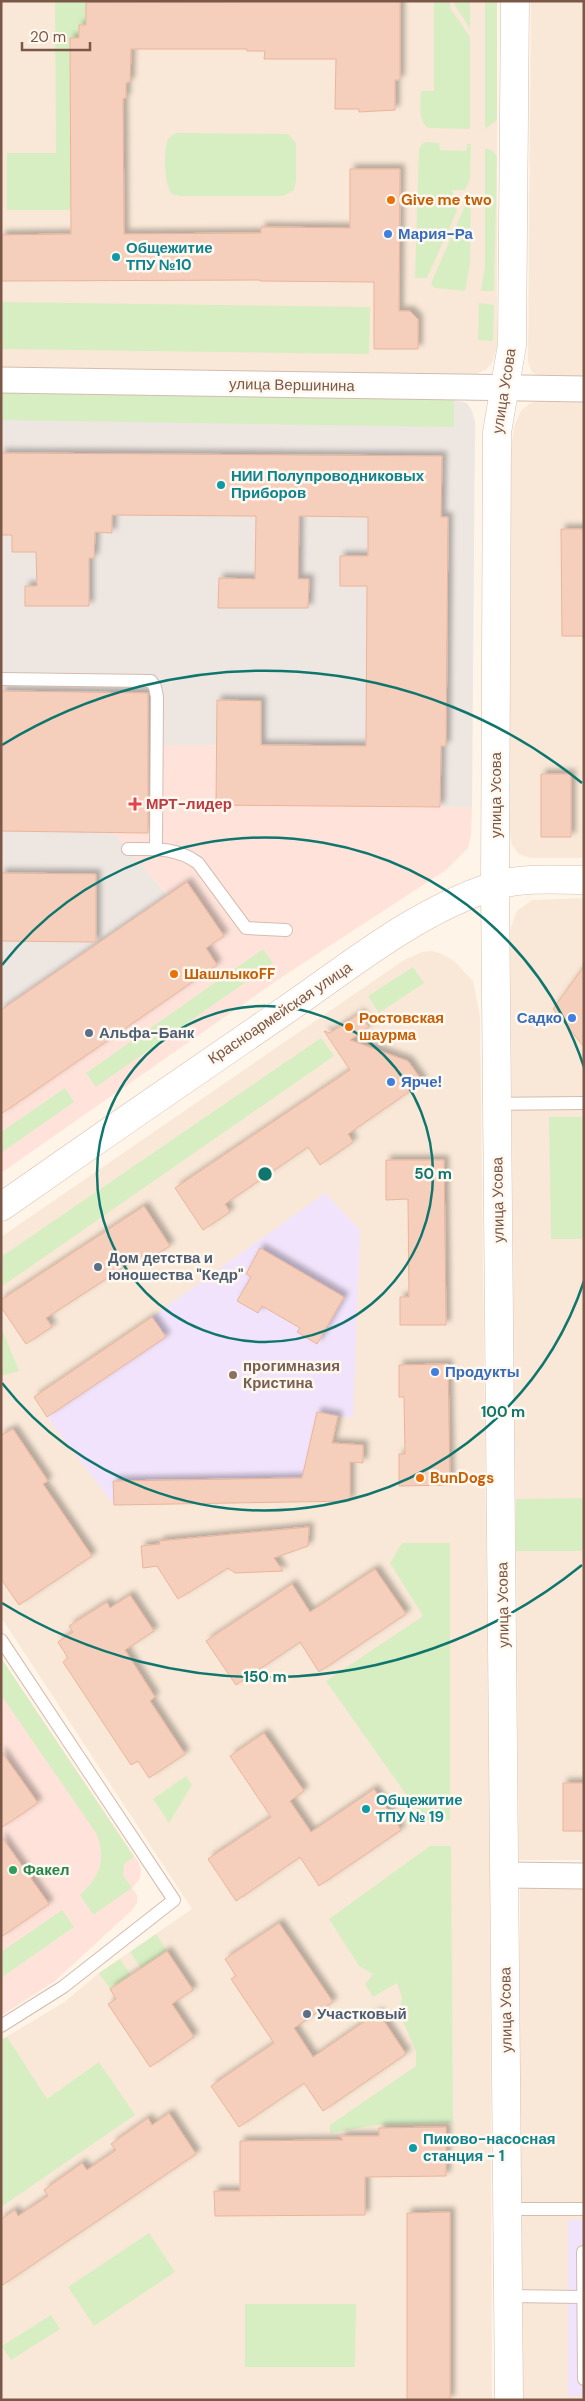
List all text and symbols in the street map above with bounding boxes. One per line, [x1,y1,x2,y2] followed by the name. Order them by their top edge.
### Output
[22,20,90,52] scale bar
[30,27,66,47] text: 20 m
[401,190,492,210] place label: Give me two
[385,194,397,206] marker: Give me two
[398,224,474,244] place label: Мария-Ра
[382,228,394,240] marker: Мария-Ра
[126,238,213,275] place label: Общежитие ТПУ №10
[110,251,122,263] marker: Общежитие ТПУ №10
[487,346,521,435] street label: улица Усова
[229,374,356,396] street label: улица Вершинина
[231,466,425,503] place label: НИИ Полупроводниковых Приборов
[215,479,227,491] marker: НИИ Полупроводниковых Приборов
[486,751,506,838] street label: улица Усова
[146,794,232,814] place label: МРТ-лидер
[128,797,142,811] marker: МРТ-лидер
[204,957,356,1069] street label: Красноармейская улица
[184,964,275,984] place label: ШашлыкоFF
[168,968,180,980] marker: ШашлыкоFF
[359,1008,444,1045] place label: Ростовская шаурма
[517,1008,562,1028] place label: Садко
[566,1012,578,1024] marker: Садко
[343,1021,355,1033] marker: Ростовская шаурма
[99,1023,195,1043] place label: Альфа-Банк
[83,1027,95,1039] marker: Альфа-Банк
[401,1072,442,1092] place label: Ярче!
[385,1076,397,1088] marker: Ярче!
[487,1156,509,1243] street label: улица Усова
[414,1164,452,1184] text: 50 m
[256,1165,274,1183] centre of rings
[108,1248,243,1285] place label: Дом детства и юношества "Кедр"
[92,1261,104,1273] marker: Дом детства и юношества "Кедр"
[243,1356,340,1393] place label: прогимназия Кристина
[445,1362,520,1382] place label: Продукты
[429,1366,441,1378] marker: Продукты
[227,1369,239,1381] marker: прогимназия Кристина
[481,1402,525,1422] text: 100 m
[430,1468,494,1488] place label: BunDogs
[414,1472,426,1484] marker: BunDogs
[492,1561,514,1648] street label: улица Усова
[244,1667,287,1687] text: 150 m
[376,1790,463,1827] place label: Общежитие ТПУ № 19
[360,1803,372,1815] marker: Общежитие ТПУ № 19
[23,1860,70,1880] place label: Факел
[7,1864,19,1876] marker: Факел
[495,1966,517,2053] street label: улица Усова
[317,2004,407,2024] place label: Участковый
[301,2008,313,2020] marker: Участковый
[423,2129,556,2166] place label: Пиково-насосная станция - 1
[407,2142,419,2154] marker: Пиково-насосная станция - 1

